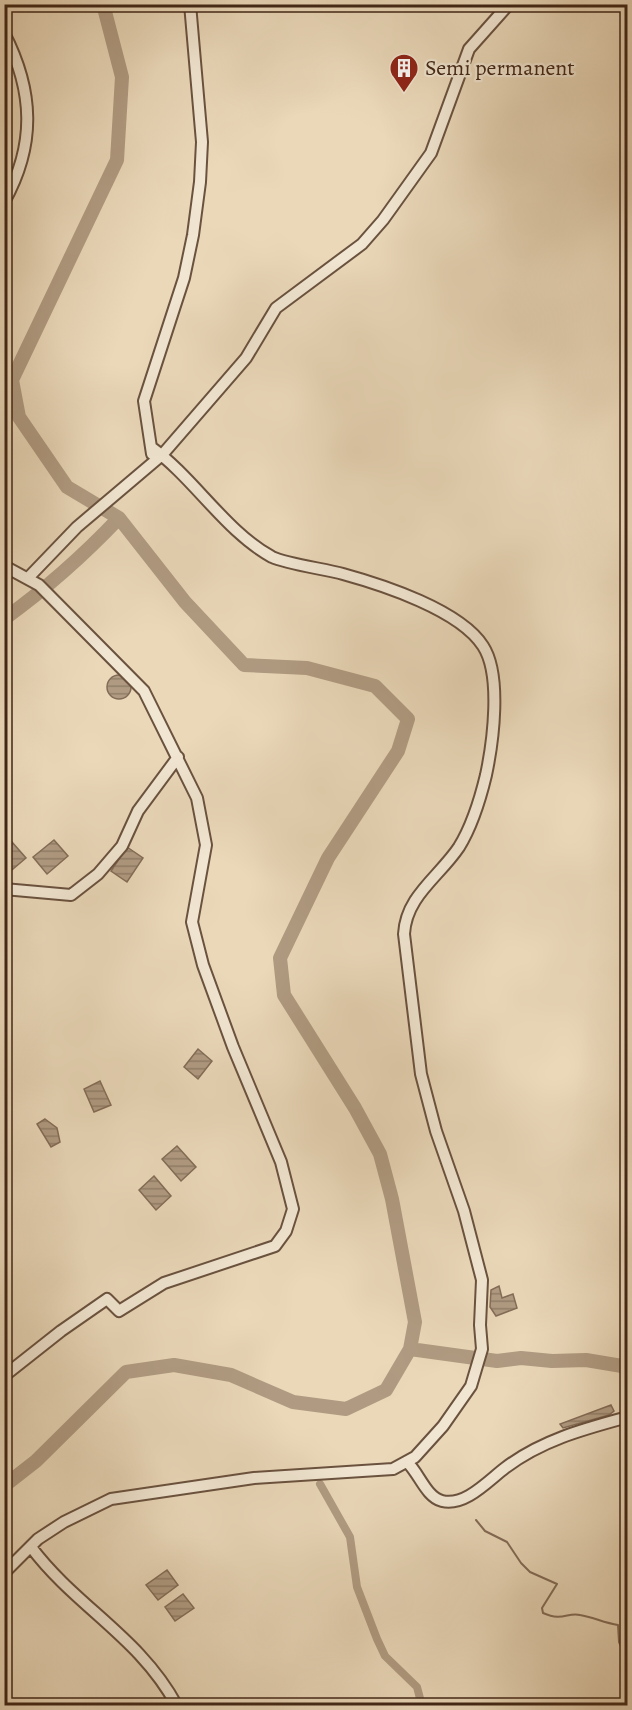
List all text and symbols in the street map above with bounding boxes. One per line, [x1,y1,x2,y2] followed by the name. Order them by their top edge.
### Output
[388,52,420,94] building icon: Semi permanent
[425,53,575,83] place label: Semi permanent

